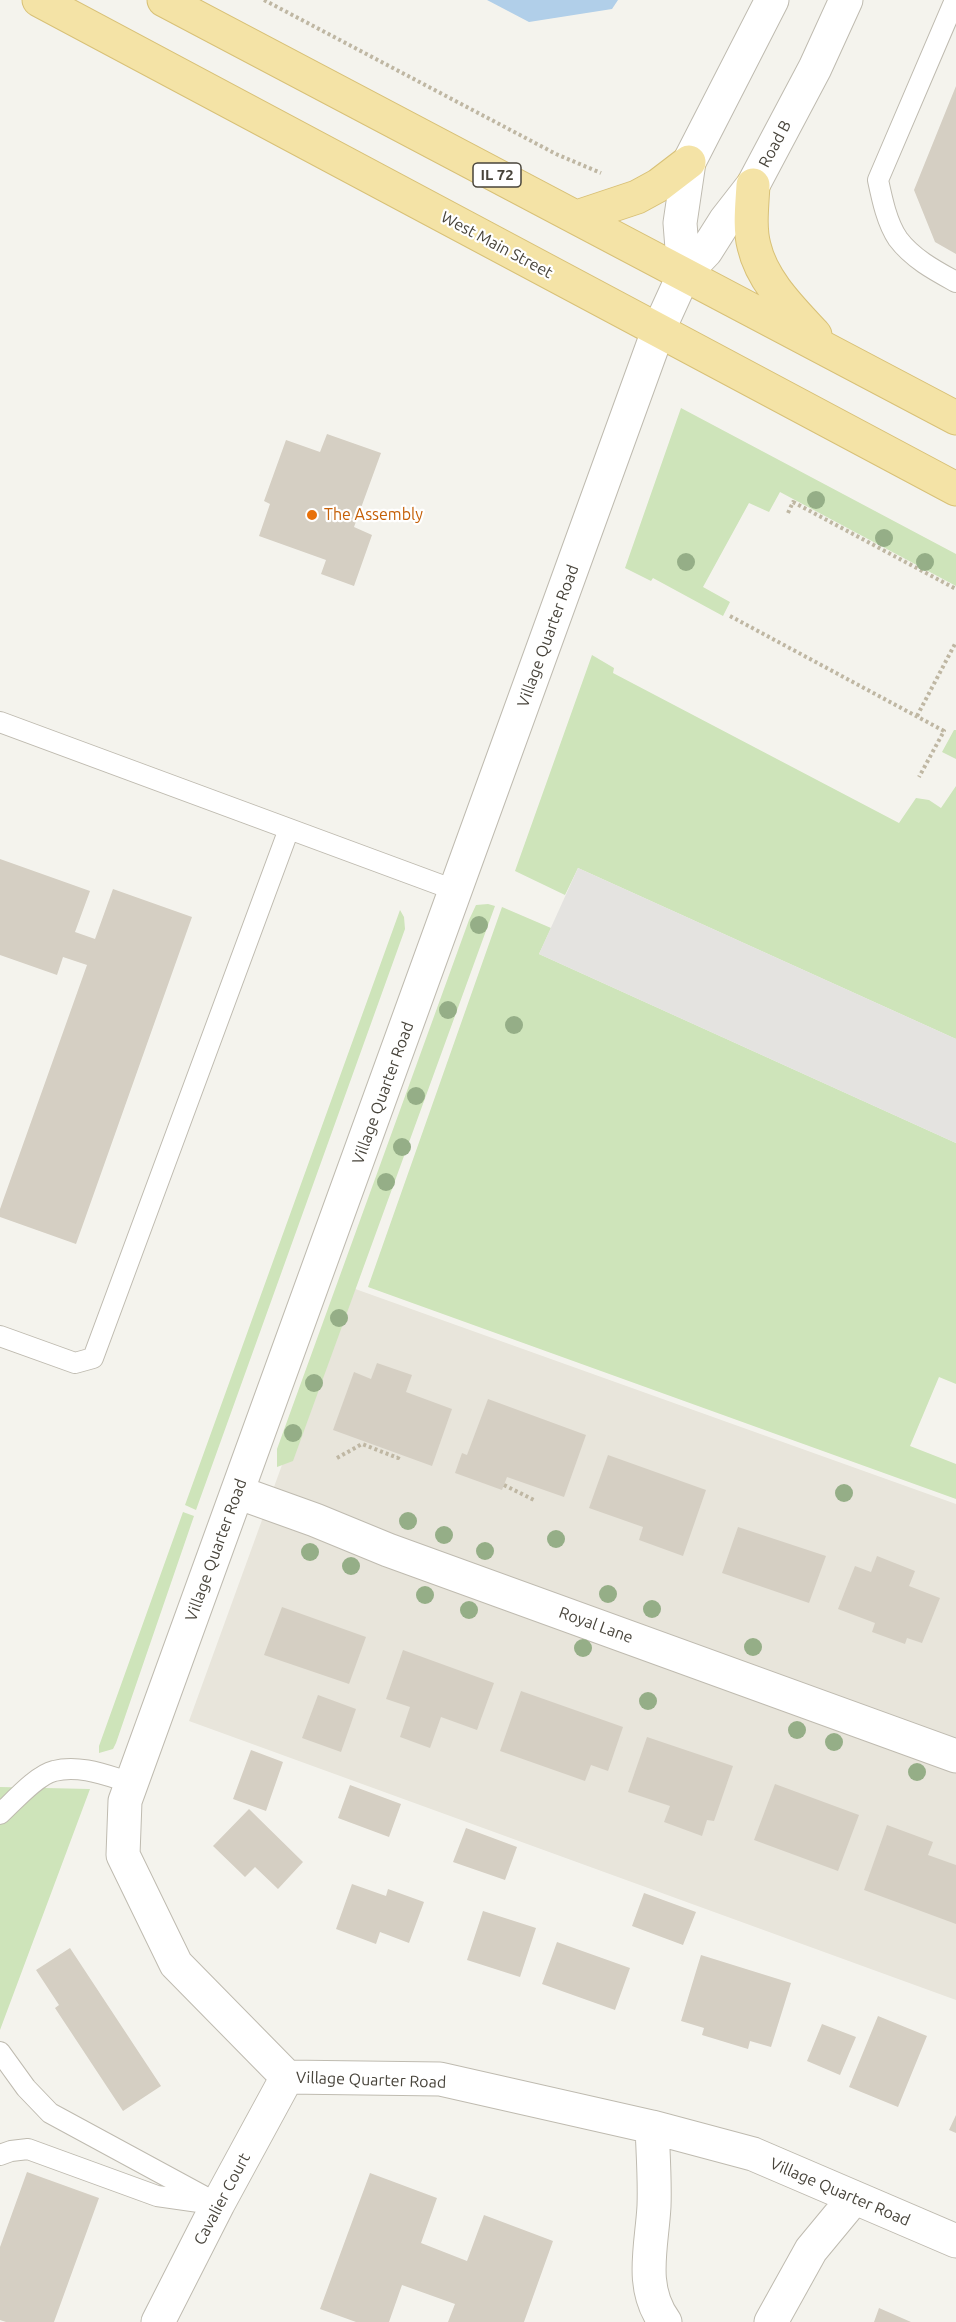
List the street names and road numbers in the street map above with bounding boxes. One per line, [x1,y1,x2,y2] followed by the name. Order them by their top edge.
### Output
[755,117,795,171] street label: Road B
[473,163,521,187] road number: IL 72
[438,207,556,283] street label: West Main Street
[513,562,583,710] street label: Village Quarter Road
[348,1019,418,1167] street label: Village Quarter Road
[181,1476,251,1624] street label: Village Quarter Road
[556,1603,636,1647] street label: Royal Lane
[295,2068,447,2092] street label: Village Quarter Road
[190,2150,254,2248] street label: Cavalier Court
[767,2154,913,2230] street label: Village Quarter Road

